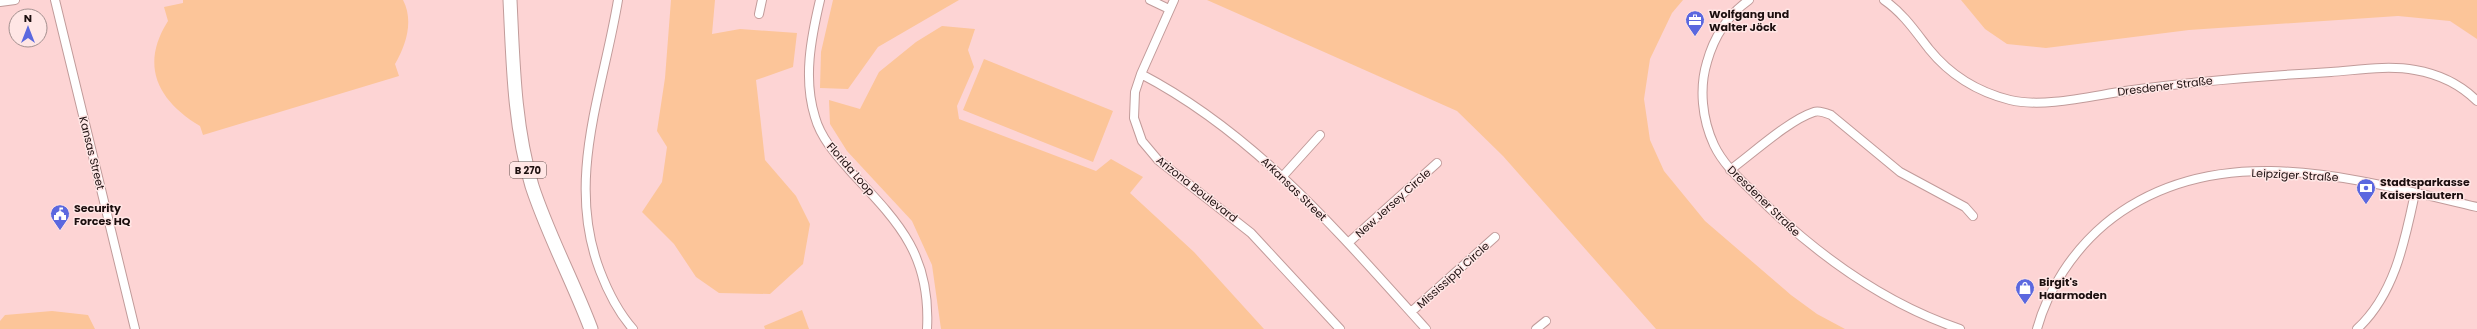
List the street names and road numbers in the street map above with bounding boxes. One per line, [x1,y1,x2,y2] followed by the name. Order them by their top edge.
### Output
[2116,72,2214,100] street label: Dresdener Straße
[75,115,109,191] street label: Kansas Street
[823,139,879,199] street label: Florida Loop
[1153,152,1241,226] street label: Arizona Boulevard
[1258,153,1330,225] street label: Arkansas Street
[510,162,546,178] road number: B 270
[1724,162,1804,240] street label: Dresdener Straße
[1352,165,1434,241] street label: New Jersey Circle
[2251,165,2339,185] street label: Leipziger Straße
[1413,238,1493,312] street label: Mississippi Circle

